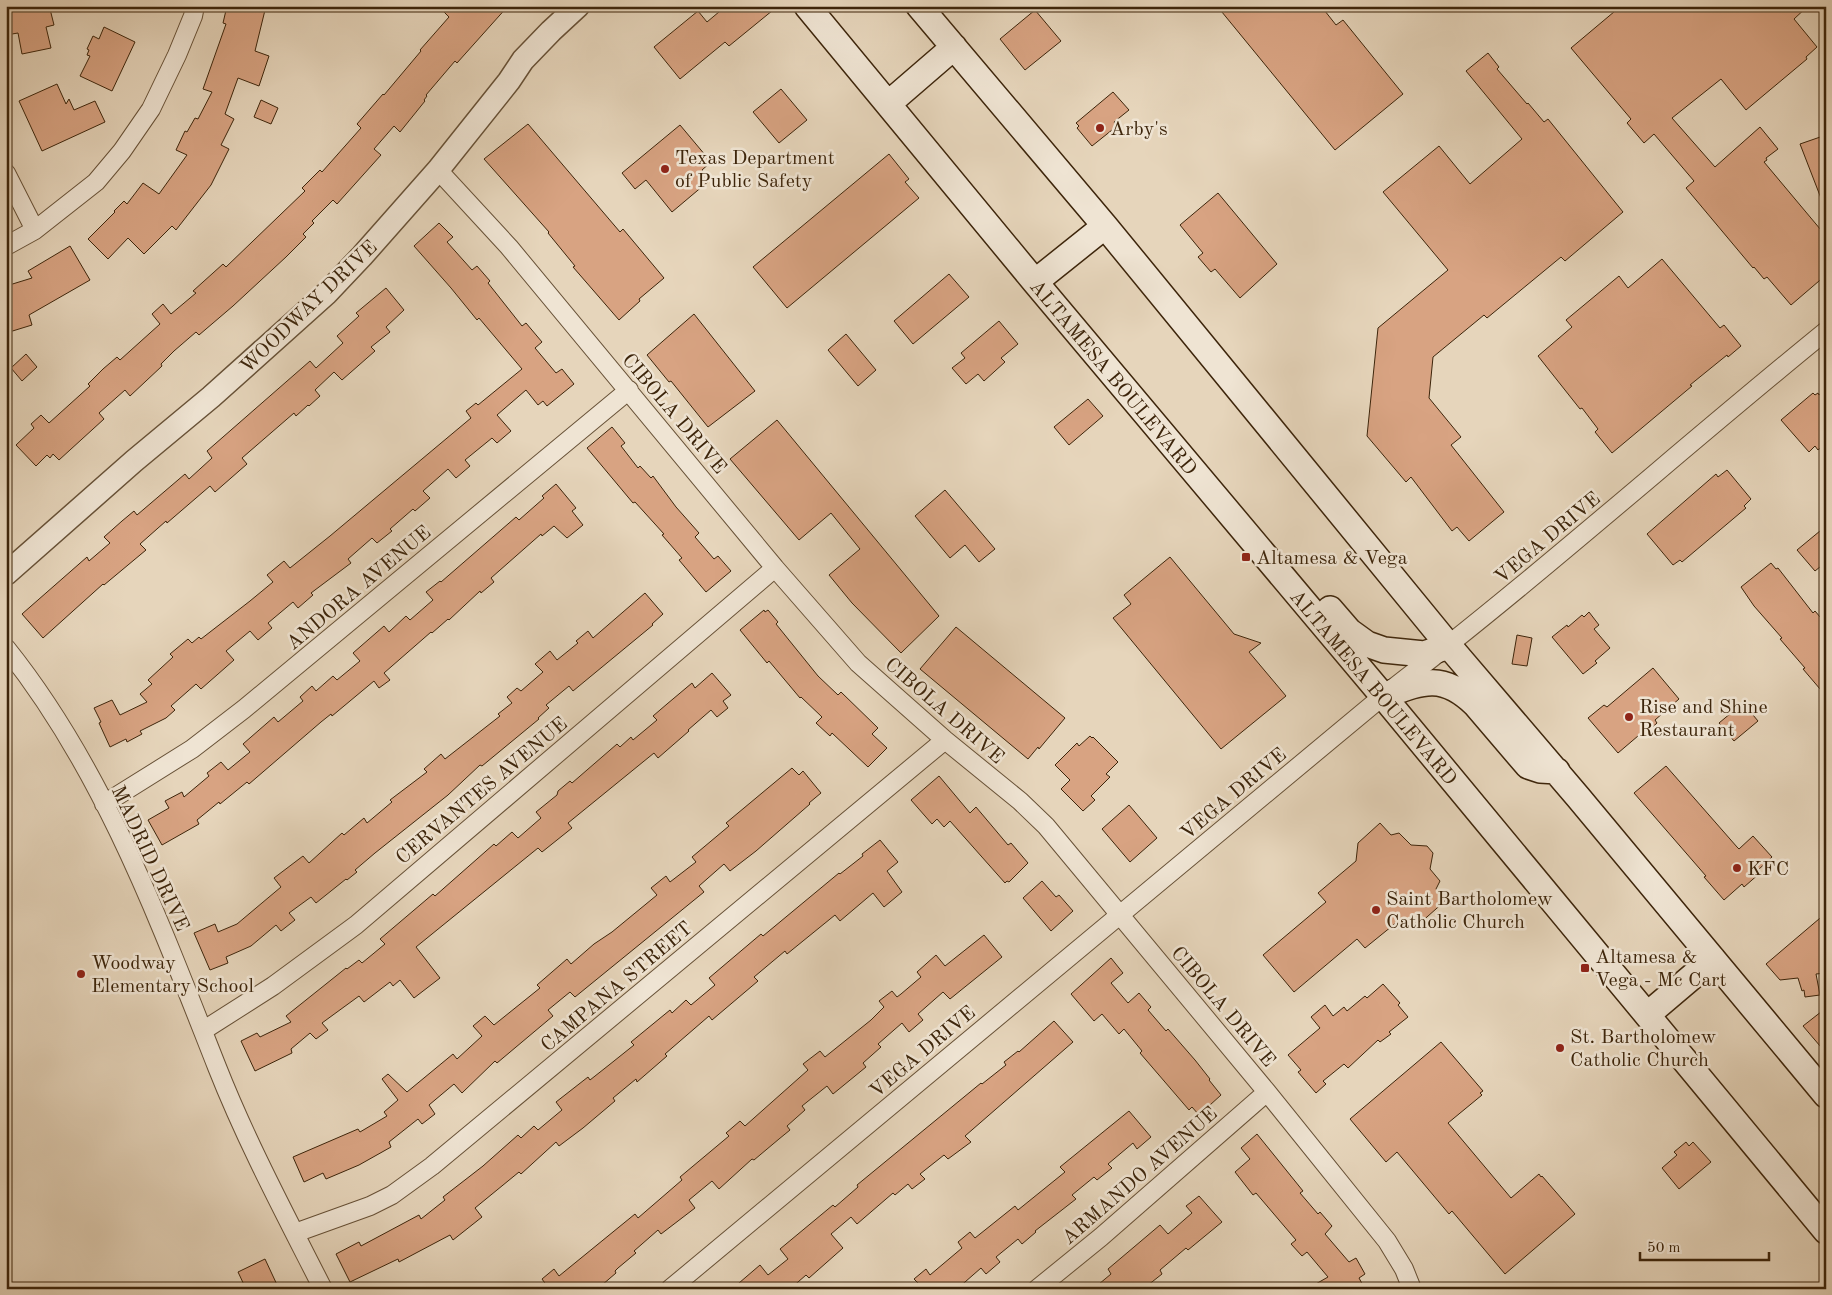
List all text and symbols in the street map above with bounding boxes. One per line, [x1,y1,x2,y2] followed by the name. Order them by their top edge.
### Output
[1110,120,1168,140] place label: Arby's
[1094,122,1106,134] marker: Arby's
[675,149,835,192] place label: Texas Department of Public Safety
[659,163,671,175] marker: Texas Department of Public Safety
[237,237,382,378] street label: WOODWAY DRIVE
[1025,277,1200,480] street label: ALTAMESA BOULEVARD
[617,350,729,478] street label: CIBOLA DRIVE
[1492,489,1605,588] street label: VEGA DRIVE
[283,523,435,655] street label: ANDORA AVENUE
[1256,549,1408,569] place label: Altamesa & Vega
[1240,551,1252,563] marker: Altamesa & Vega
[1285,587,1460,790] street label: ALTAMESA BOULEVARD
[880,655,1007,768] street label: CIBOLA DRIVE
[1639,698,1768,741] place label: Rise and Shine Restaurant
[1623,711,1635,723] marker: Rise and Shine Restaurant
[393,714,572,869] street label: CERVANTES AVENUE
[1178,745,1291,844] street label: VEGA DRIVE
[107,783,192,935] street label: MADRID DRIVE
[1747,860,1789,880] place label: KFC
[1731,862,1743,874] marker: KFC
[1386,890,1553,933] place label: Saint Bartholomew Catholic Church
[1370,904,1382,916] marker: Saint Bartholomew Catholic Church
[538,919,697,1056] street label: CAMPANA STREET
[1166,943,1278,1071] street label: CIBOLA DRIVE
[1595,948,1727,991] place label: Altamesa & Vega - Mc Cart
[91,954,254,997] place label: Woodway Elementary School
[1579,962,1591,974] marker: Altamesa & Vega - Mc Cart
[75,968,87,980] marker: Woodway Elementary School
[867,1003,980,1102] street label: VEGA DRIVE
[1570,1028,1717,1071] place label: St. Bartholomew Catholic Church
[1554,1042,1566,1054] marker: St. Bartholomew Catholic Church
[1059,1104,1222,1249] street label: ARMANDO AVENUE
[1640,1230,1768,1262] scale bar
[1647,1241,1681,1256] text: 50 m

